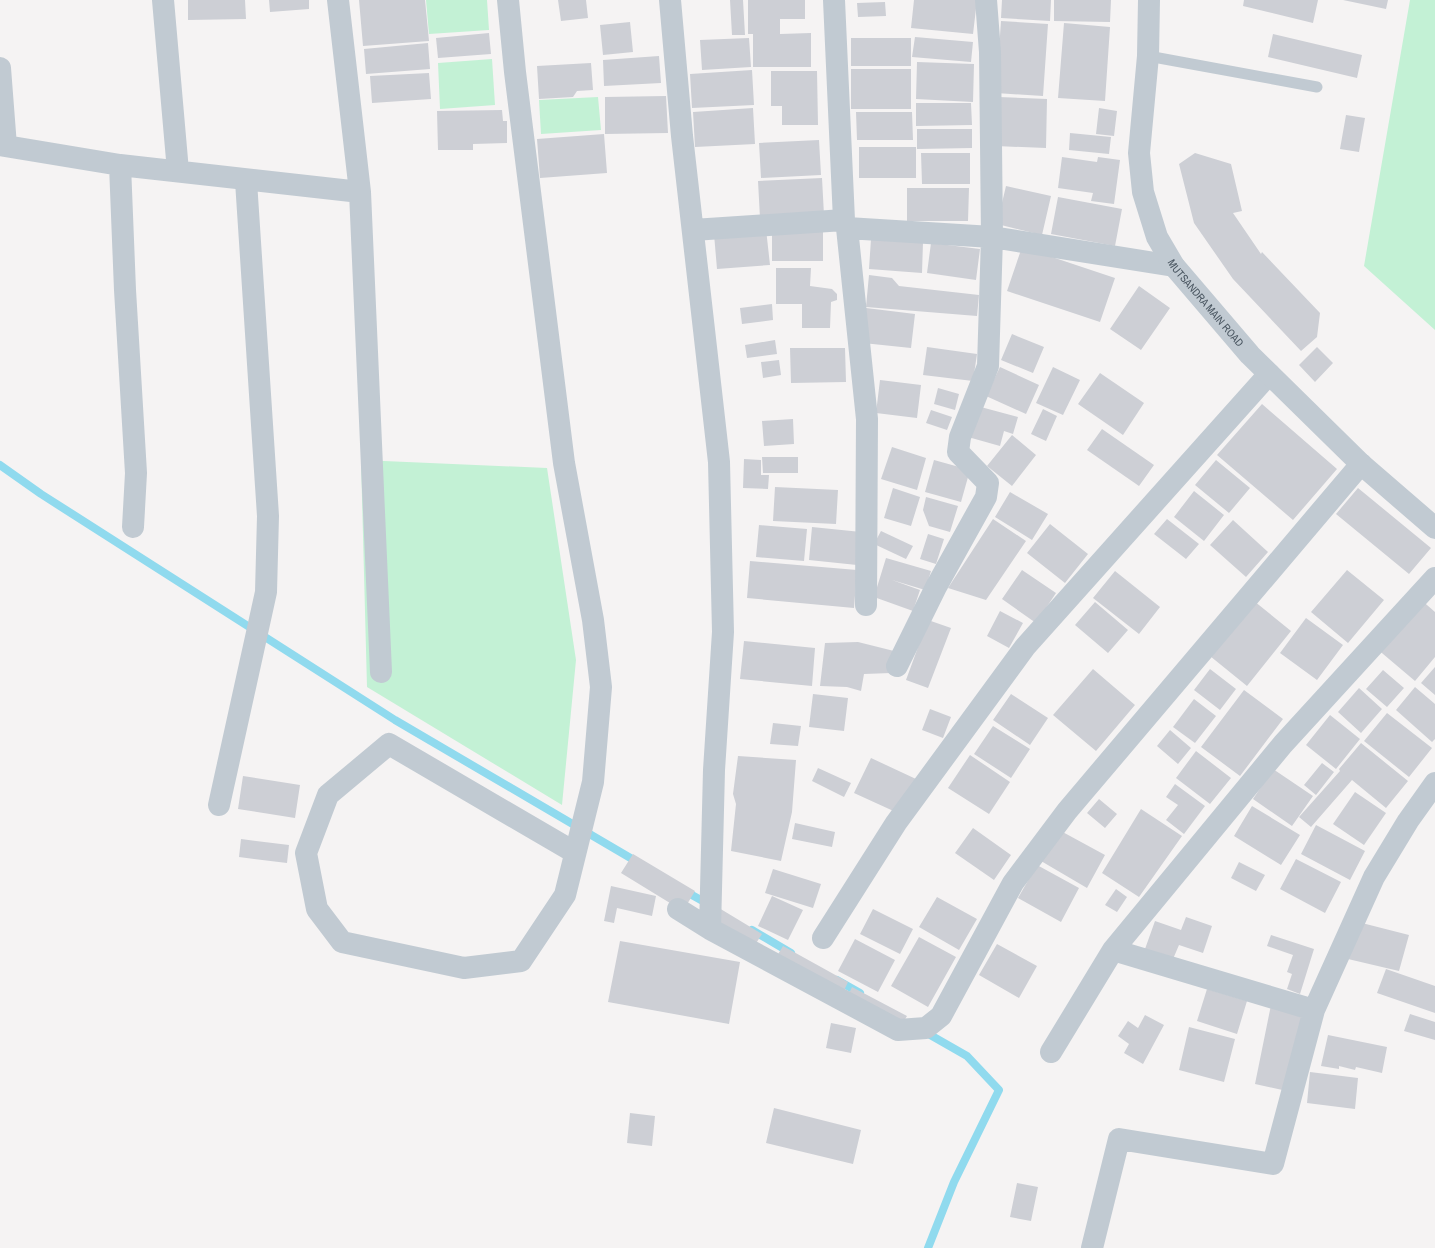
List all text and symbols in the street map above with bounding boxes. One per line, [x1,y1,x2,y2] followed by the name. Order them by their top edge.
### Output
[1165,257,1247,349] street label: MUTSANDRA MAIN ROAD

